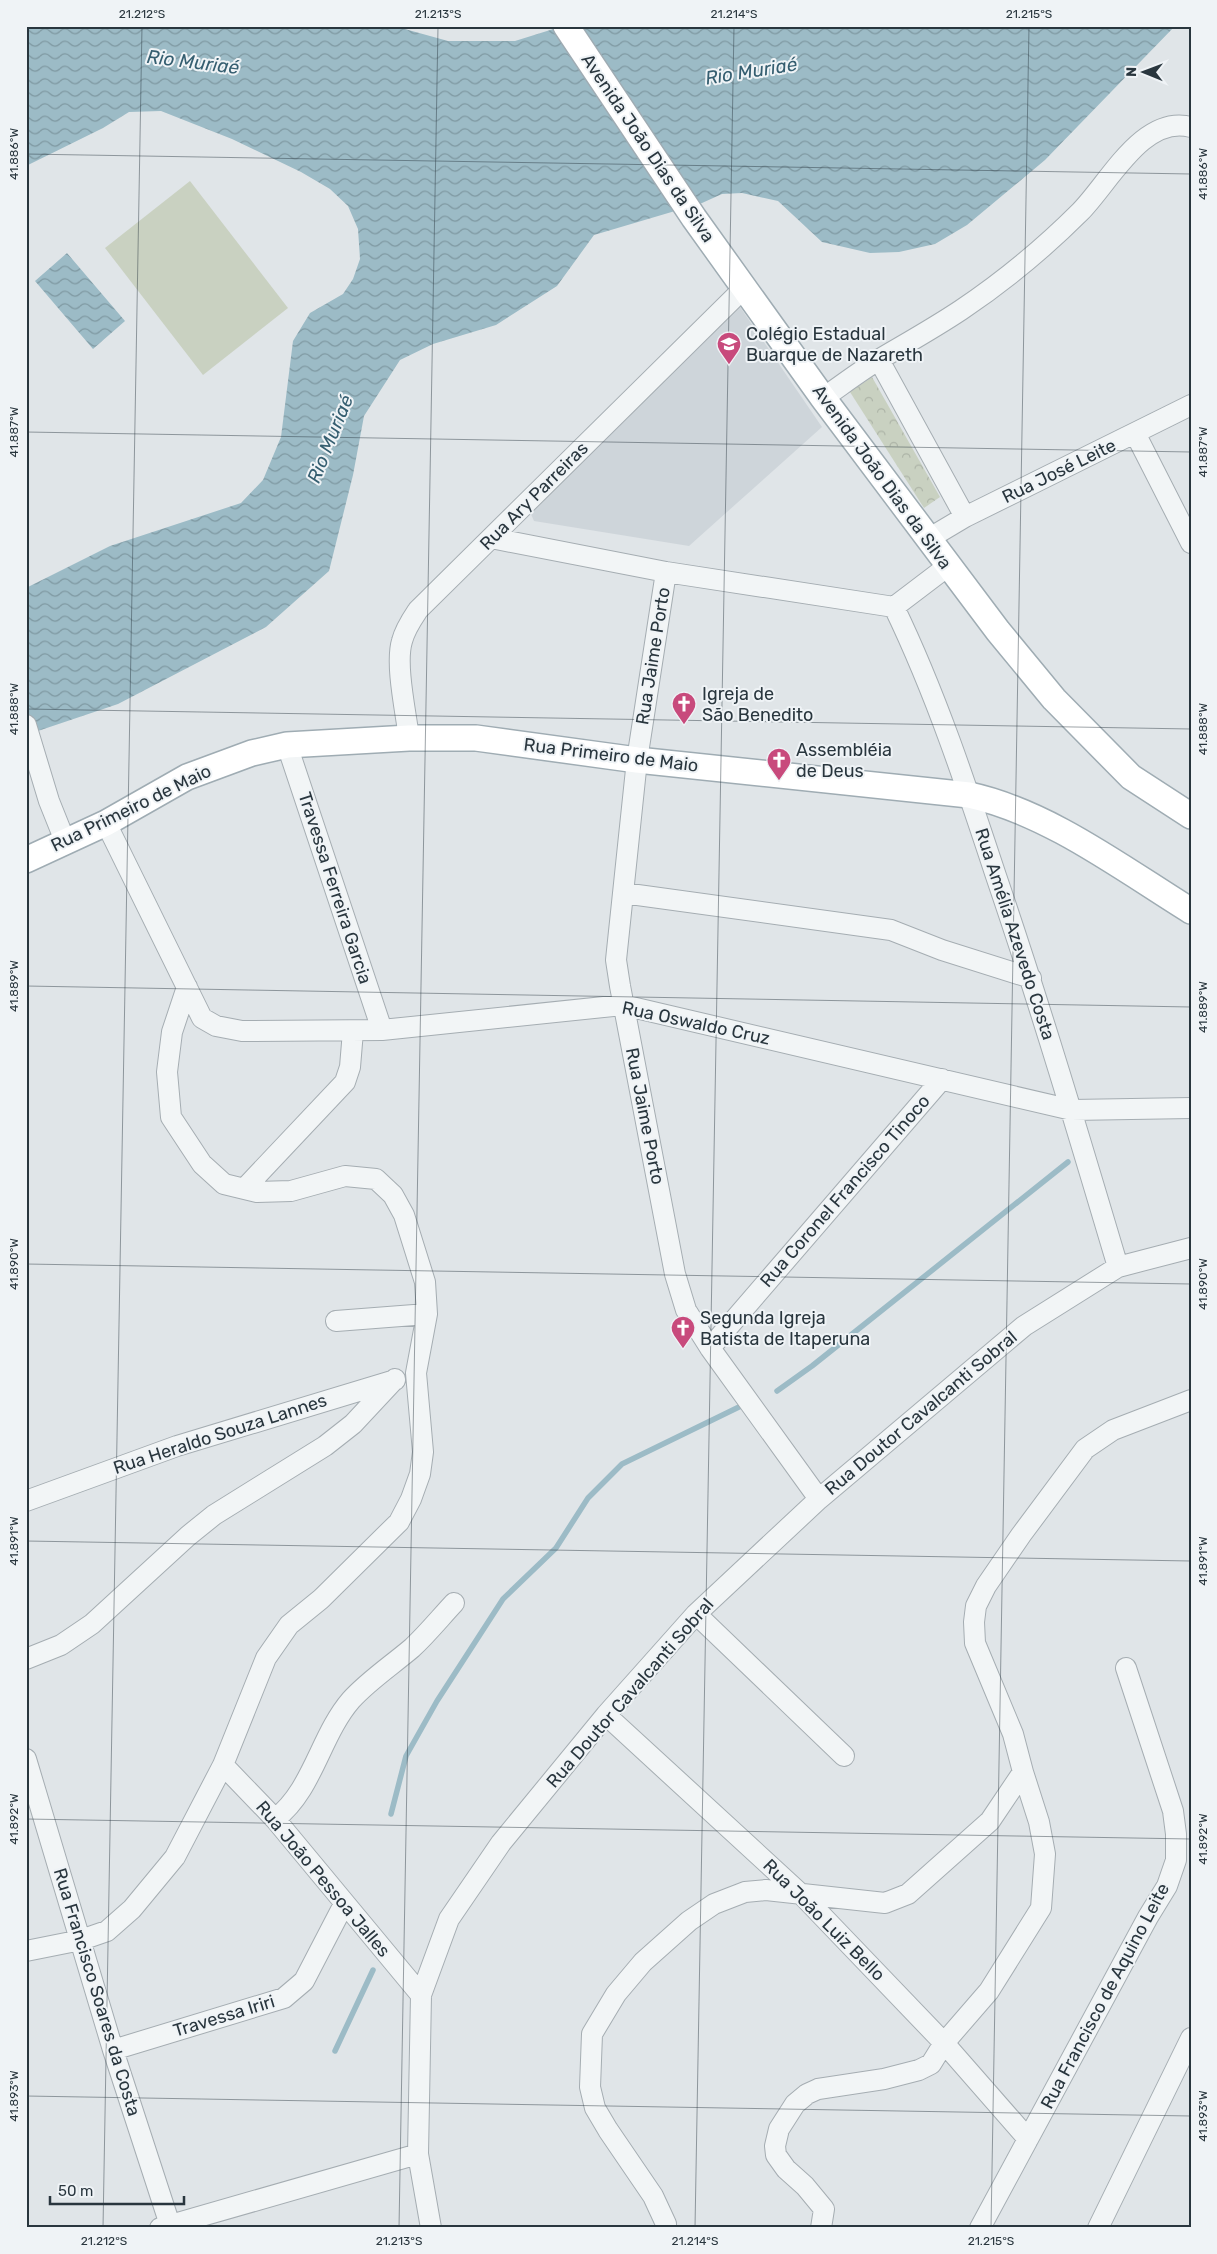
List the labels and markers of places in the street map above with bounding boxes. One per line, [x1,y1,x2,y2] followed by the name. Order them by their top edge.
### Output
[746,323,923,366] place label: Colégio Estadual Buarque de Nazareth
[716,331,742,365] school or university icon: Colégio Estadual Buarque de Nazareth
[702,683,813,726] place label: Igreja de São Benedito
[671,691,697,725] church icon: Igreja de São Benedito
[796,739,892,782] place label: Assembléia de Deus
[766,747,792,781] church icon: Assembléia de Deus
[700,1307,870,1350] place label: Segunda Igreja Batista de Itaperuna
[670,1315,696,1349] church icon: Segunda Igreja Batista de Itaperuna

